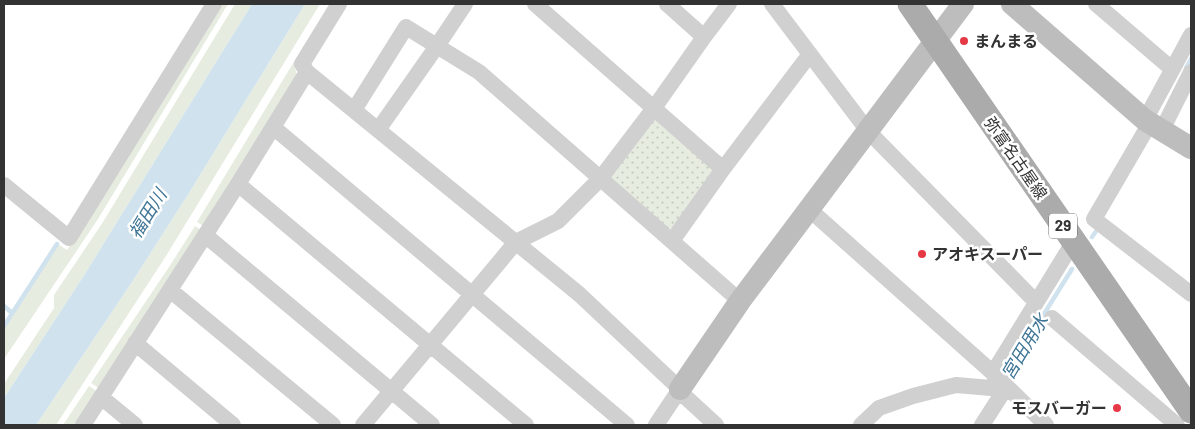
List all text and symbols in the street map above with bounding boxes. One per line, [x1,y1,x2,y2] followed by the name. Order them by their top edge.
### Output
[974,31,1038,50] place label: まんまる
[958,35,970,47] marker: まんまる
[981,113,1052,202] street label: 弥富名古屋線
[124,183,172,242] water label: 福田川
[1049,214,1077,238] road number: 29
[932,244,1043,263] place label: アオキスーパー
[916,248,928,260] marker: アオキスーパー
[996,308,1053,383] water label: 宮田用水
[1011,398,1107,417] place label: モスバーガー
[1111,402,1123,414] marker: モスバーガー

